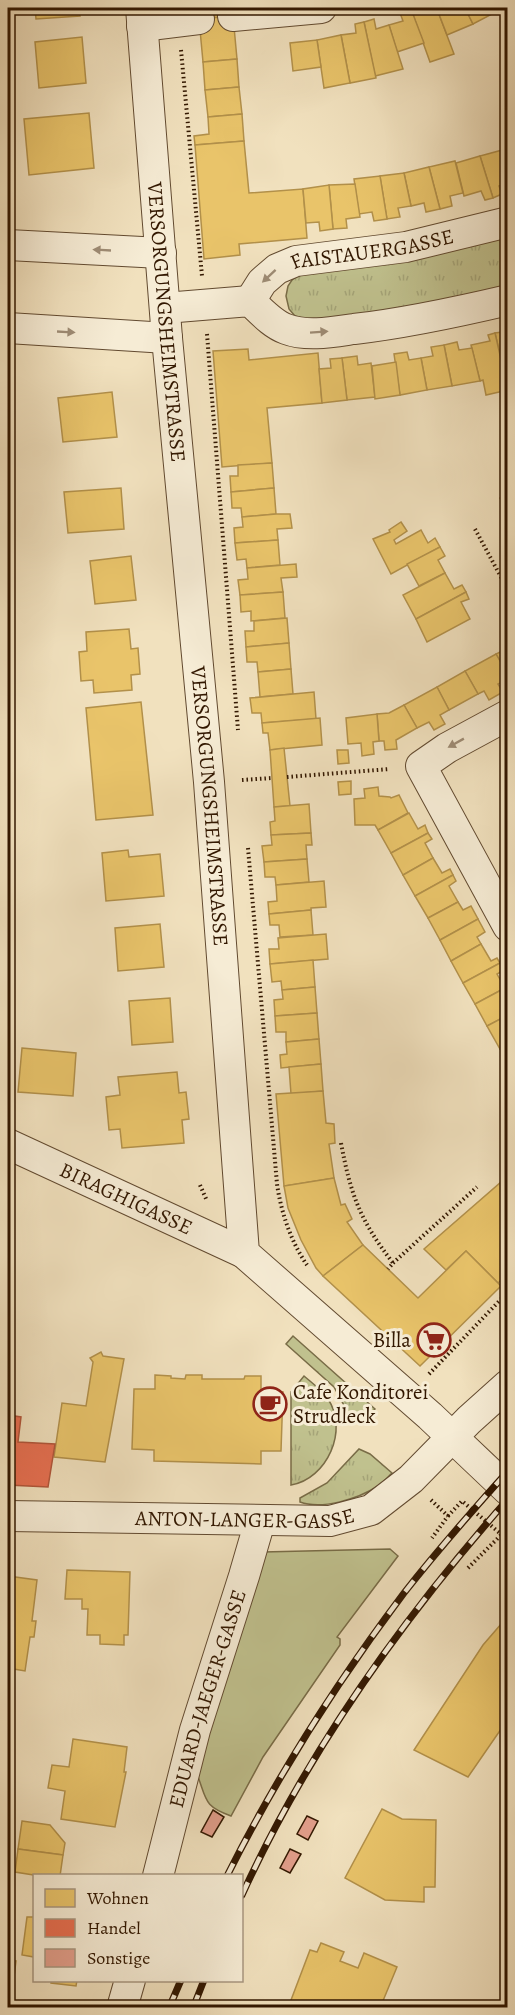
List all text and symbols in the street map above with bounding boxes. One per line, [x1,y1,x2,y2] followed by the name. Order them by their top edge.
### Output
[141,180,193,463] street label: VERSORGUNGSHEIMSTRASSE
[286,222,456,276] street label: FAISTAUERGASSE
[93,245,112,255] one-way arrow
[262,269,276,283] one-way arrow
[56,327,75,337] one-way arrow
[310,327,329,337] one-way arrow
[184,664,235,947] street label: VERSORGUNGSHEIMSTRASSE
[447,738,464,748] one-way arrow
[55,1156,197,1241] street label: BIRAGHIGASSE
[416,1322,452,1358] supermarket icon: Billa
[373,1326,411,1354] place label: Billa
[293,1378,428,1430] place label: Cafe Konditorei Strudleck
[252,1386,288,1422] cafe icon: Cafe Konditorei Strudleck
[134,1501,358,1535] street label: ANTON-LANGER-GASSE
[162,1586,253,1811] street label: EDUARD-JAEGER-GASSE
[33,1874,243,1982] legend
[86,1886,149,1910] text: Wohnen
[87,1916,141,1940] text: Handel
[87,1946,150,1970] text: Sonstige

